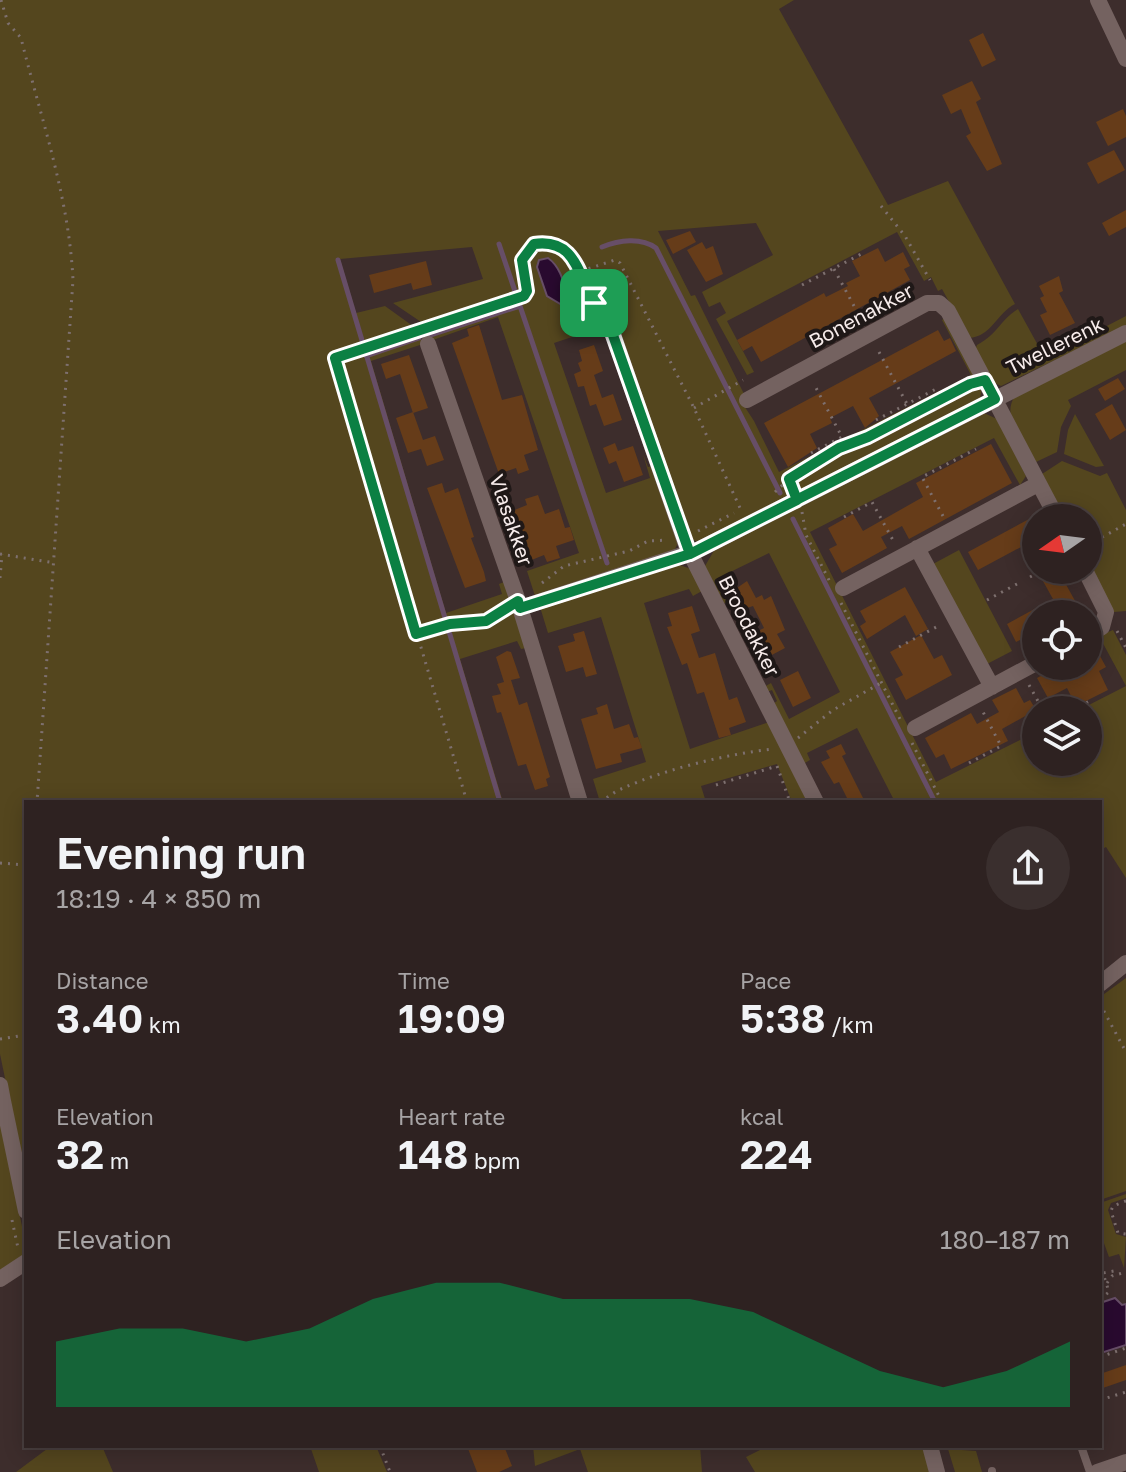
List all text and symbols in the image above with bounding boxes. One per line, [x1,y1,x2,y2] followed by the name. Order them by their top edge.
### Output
[560,269,628,337] pin
[804,278,917,353] street label: Bonenakker
[572,281,616,325] icon: arrive
[1002,311,1107,379] street label: Twellerenk
[485,471,539,568] street label: Vlasakker
[1022,504,1102,584] north arrow
[1022,504,1102,776] map controls
[714,571,786,680] street label: Broodakker
[1022,600,1102,680] button: locate
[1022,696,1102,776] button: layers
[56,826,306,879] text: Evening run
[986,826,1070,910] button: share
[56,883,261,914] text: 18:19 · 4 × 850 m
[56,967,148,994] text: Distance
[398,967,450,994] text: Time
[740,967,791,994] text: Pace
[56,994,143,1042] text: 3.40
[398,994,506,1042] text: 19:09
[740,994,826,1042] text: 5:38
[143,1011,181,1038] text: km
[826,1011,874,1038] text: /km
[56,1103,154,1130] text: Elevation
[398,1103,505,1130] text: Heart rate
[740,1103,783,1130] text: kcal
[56,1130,104,1178] text: 32
[398,1130,468,1178] text: 148
[740,1130,813,1178] text: 224
[104,1147,129,1174] text: m
[468,1147,520,1174] text: bpm
[56,1224,172,1255] text: Elevation
[940,1224,1070,1255] text: 180–187 m

